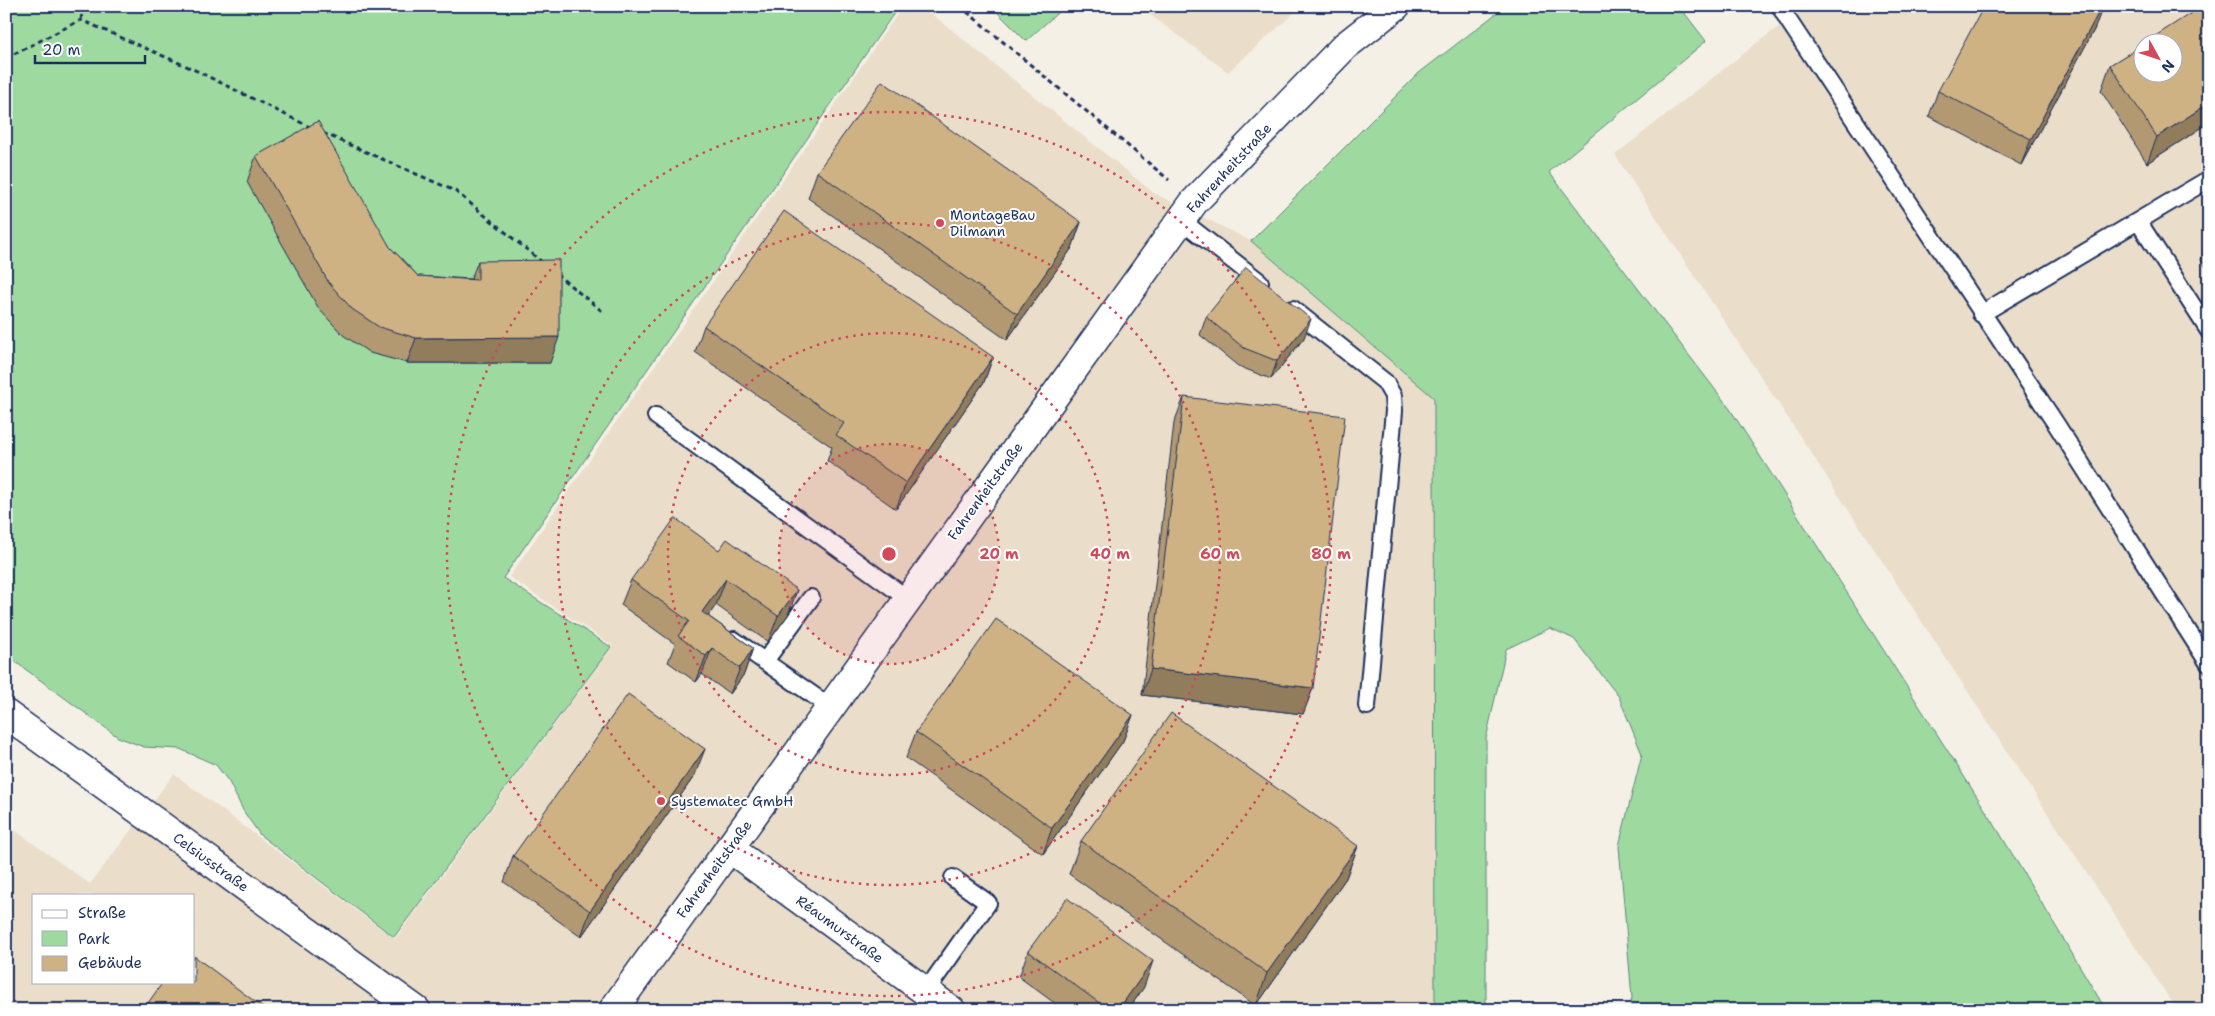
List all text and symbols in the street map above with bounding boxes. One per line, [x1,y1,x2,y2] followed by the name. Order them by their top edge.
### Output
[35,32,145,64] scale bar
[2132,32,2182,82] north arrow
[42,40,81,60] text: 20 m
[2157,56,2178,76] text: N
[1183,119,1275,217] street label: Fahrenheitstraße
[950,206,1035,240] place label: MontageBau Dilmann
[934,217,946,229] marker: MontageBau Dilmann
[943,438,1027,544] street label: Fahrenheitstraße
[979,544,1019,564] text: 20 m
[1090,544,1130,564] text: 40 m
[1200,544,1240,564] text: 60 m
[1311,544,1351,564] text: 80 m
[880,545,898,563] centre of rings
[671,792,794,810] place label: Systematec GmbH
[655,795,667,807] marker: Systematec GmbH
[672,816,756,922] street label: Fahrenheitstraße
[170,828,253,896] street label: Celsiusstraße
[793,891,887,967] street label: Réaumurstraße
[32,894,195,984] legend
[78,903,126,923] text: Straße
[78,929,110,949] text: Park
[78,953,142,973] text: Gebäude

